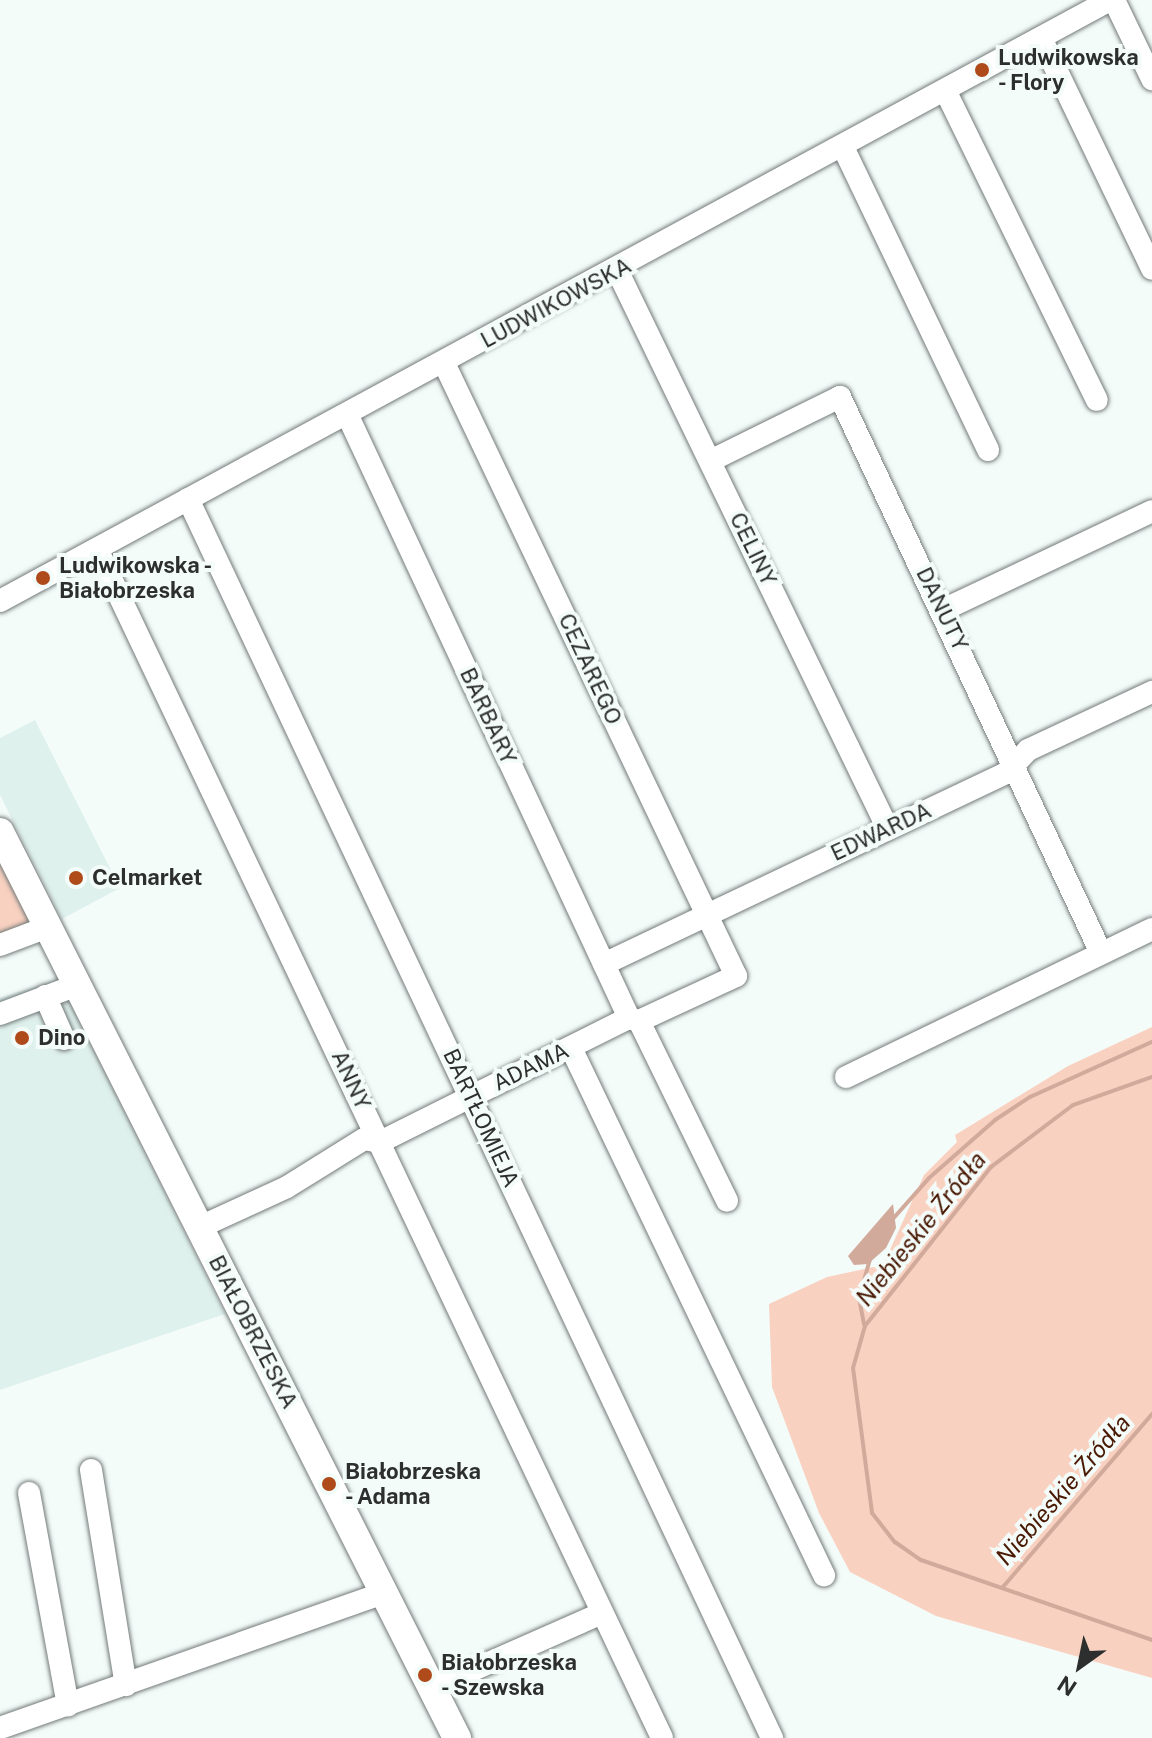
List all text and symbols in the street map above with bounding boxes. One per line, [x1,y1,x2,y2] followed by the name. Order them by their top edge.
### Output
[998,44,1139,96] place label: Ludwikowska - Flory
[973,61,991,79] marker: Ludwikowska - Flory
[476,252,636,354] street label: LUDWIKOWSKA
[724,508,782,590] street label: CELINY
[59,552,213,604] place label: Ludwikowska - Białobrzeska
[911,563,973,655] street label: DANUTY
[34,569,52,587] marker: Ludwikowska - Białobrzeska
[553,609,627,729] street label: CEZAREGO
[454,664,522,768] street label: BARBARY
[827,797,935,867] street label: EDWARDA
[92,865,202,891] place label: Celmarket
[67,869,85,887] marker: Celmarket
[38,1025,85,1051] place label: Dino
[13,1029,31,1047] marker: Dino
[489,1037,573,1097] street label: ADAMA
[437,1045,525,1191] street label: BARTŁOMIEJA
[326,1046,376,1114] street label: ANNY
[850,1146,992,1312] water label: Niebieskie Źródła
[203,1251,303,1413] street label: BIAŁOBRZESKA
[990,1409,1136,1571] water label: Niebieskie Żródła
[345,1458,481,1510] place label: Białobrzeska - Adama
[320,1475,338,1493] marker: Białobrzeska - Adama
[1040,1626,1120,1706] north arrow
[441,1649,577,1700] place label: Białobrzeska - Szewska
[416,1666,434,1684] marker: Białobrzeska - Szewska
[1053,1671,1081,1702] text: N

